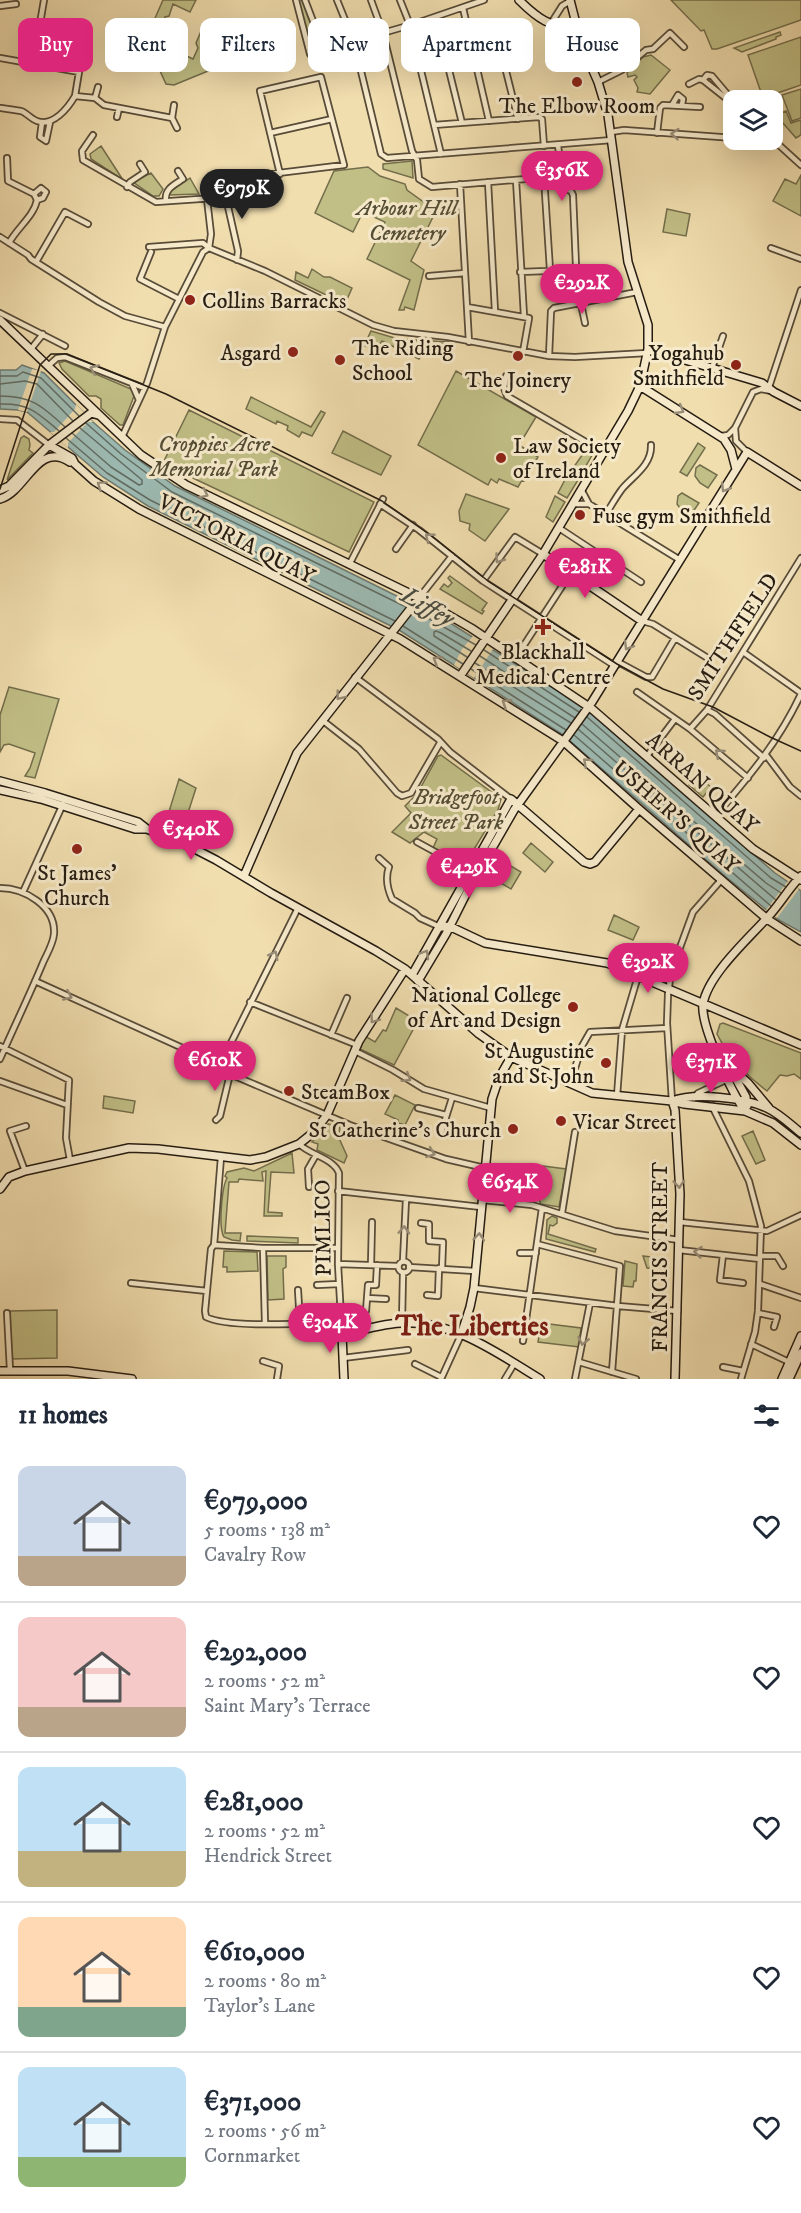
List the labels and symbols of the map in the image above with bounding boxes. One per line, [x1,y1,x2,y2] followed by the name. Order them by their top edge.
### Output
[570,75,584,89] marker: The Elbow Room
[499,93,655,120] place label: The Elbow Room
[671,128,680,141] one-way arrow
[520,151,604,202] pin: €356K
[200,169,284,220] pin: €979K
[354,195,460,247] park label: Arbour Hill Cemetery
[540,264,624,315] pin: €292K
[202,288,346,315] place label: Collins Barracks
[183,293,197,307] marker: Collins Barracks
[352,335,453,387] place label: The Riding School
[221,340,281,367] place label: Asgard
[633,340,724,392] place label: Yogahub Smithfield
[286,345,300,359] marker: Asgard
[511,349,525,363] marker: The Joinery
[333,353,347,367] marker: The Riding School
[729,358,743,372] marker: Yogahub Smithfield
[89,364,100,376] one-way arrow
[465,367,571,394] place label: The Joinery
[674,403,684,415] one-way arrow
[148,431,279,483] park label: Croppies Acre Memorial Park
[513,433,621,485] place label: Law Society of Ireland
[494,451,508,465] marker: Law Society of Ireland
[97,481,108,492] one-way arrow
[720,482,732,492] one-way arrow
[198,486,209,498] one-way arrow
[153,488,320,591] street label: VICTORIA QUAY
[592,503,771,530] place label: Fuse gym Smithfield
[573,508,587,522] marker: Fuse gym Smithfield
[425,534,436,545] one-way arrow
[543,548,627,599] pin: €281K
[495,552,506,563] one-way arrow
[682,568,784,705] street label: SMITHFIELD
[394,579,461,634] water label: Liffey
[534,618,552,636] marker: Blackhall Medical Centre
[475,639,611,691] place label: Blackhall Medical Centre
[623,640,635,650] one-way arrow
[433,656,443,668] one-way arrow
[337,689,348,700] one-way arrow
[502,699,512,711] one-way arrow
[640,727,765,840] street label: ARRAN QUAY
[715,750,726,761] one-way arrow
[607,755,746,880] street label: USHER'S QUAY
[583,758,594,769] one-way arrow
[408,784,504,836] park label: Bridgefoot Street Park
[149,810,233,861] pin: €540K
[70,842,84,856] marker: St James' Church
[427,848,511,899] pin: €429K
[37,860,117,912] place label: St James' Church
[606,943,690,994] pin: €392K
[417,950,429,960] one-way arrow
[267,951,278,961] one-way arrow
[407,982,561,1034] place label: National College of Art and Design
[62,989,73,1001] one-way arrow
[566,1000,580,1014] marker: National College of Art and Design
[370,1012,381,1023] one-way arrow
[484,1038,595,1090] place label: St Augustine and St John
[173,1041,257,1092] pin: €610K
[669,1043,753,1094] pin: €371K
[599,1056,613,1070] marker: St Augustine and St John
[401,1071,411,1083] one-way arrow
[301,1079,390,1106] place label: SteamBox
[282,1084,296,1098] marker: SteamBox
[572,1109,676,1136] place label: Vicar Street
[554,1114,568,1128] marker: Vicar Street
[309,1117,501,1144] place label: St Catherine's Church
[506,1122,520,1136] marker: St Catherine's Church
[425,1146,436,1159] one-way arrow
[647,1161,674,1352] street label: FRANCIS STREET
[468,1163,552,1214] pin: €654K
[309,1179,338,1277] street label: PIMLICO
[673,1180,686,1189] one-way arrow
[398,1225,411,1234] one-way arrow
[472,1233,485,1242] one-way arrow
[694,1246,703,1259] one-way arrow
[288,1303,372,1354] pin: €304K
[394,1309,549,1344] district label: The Liberties
[578,1336,591,1346] one-way arrow

